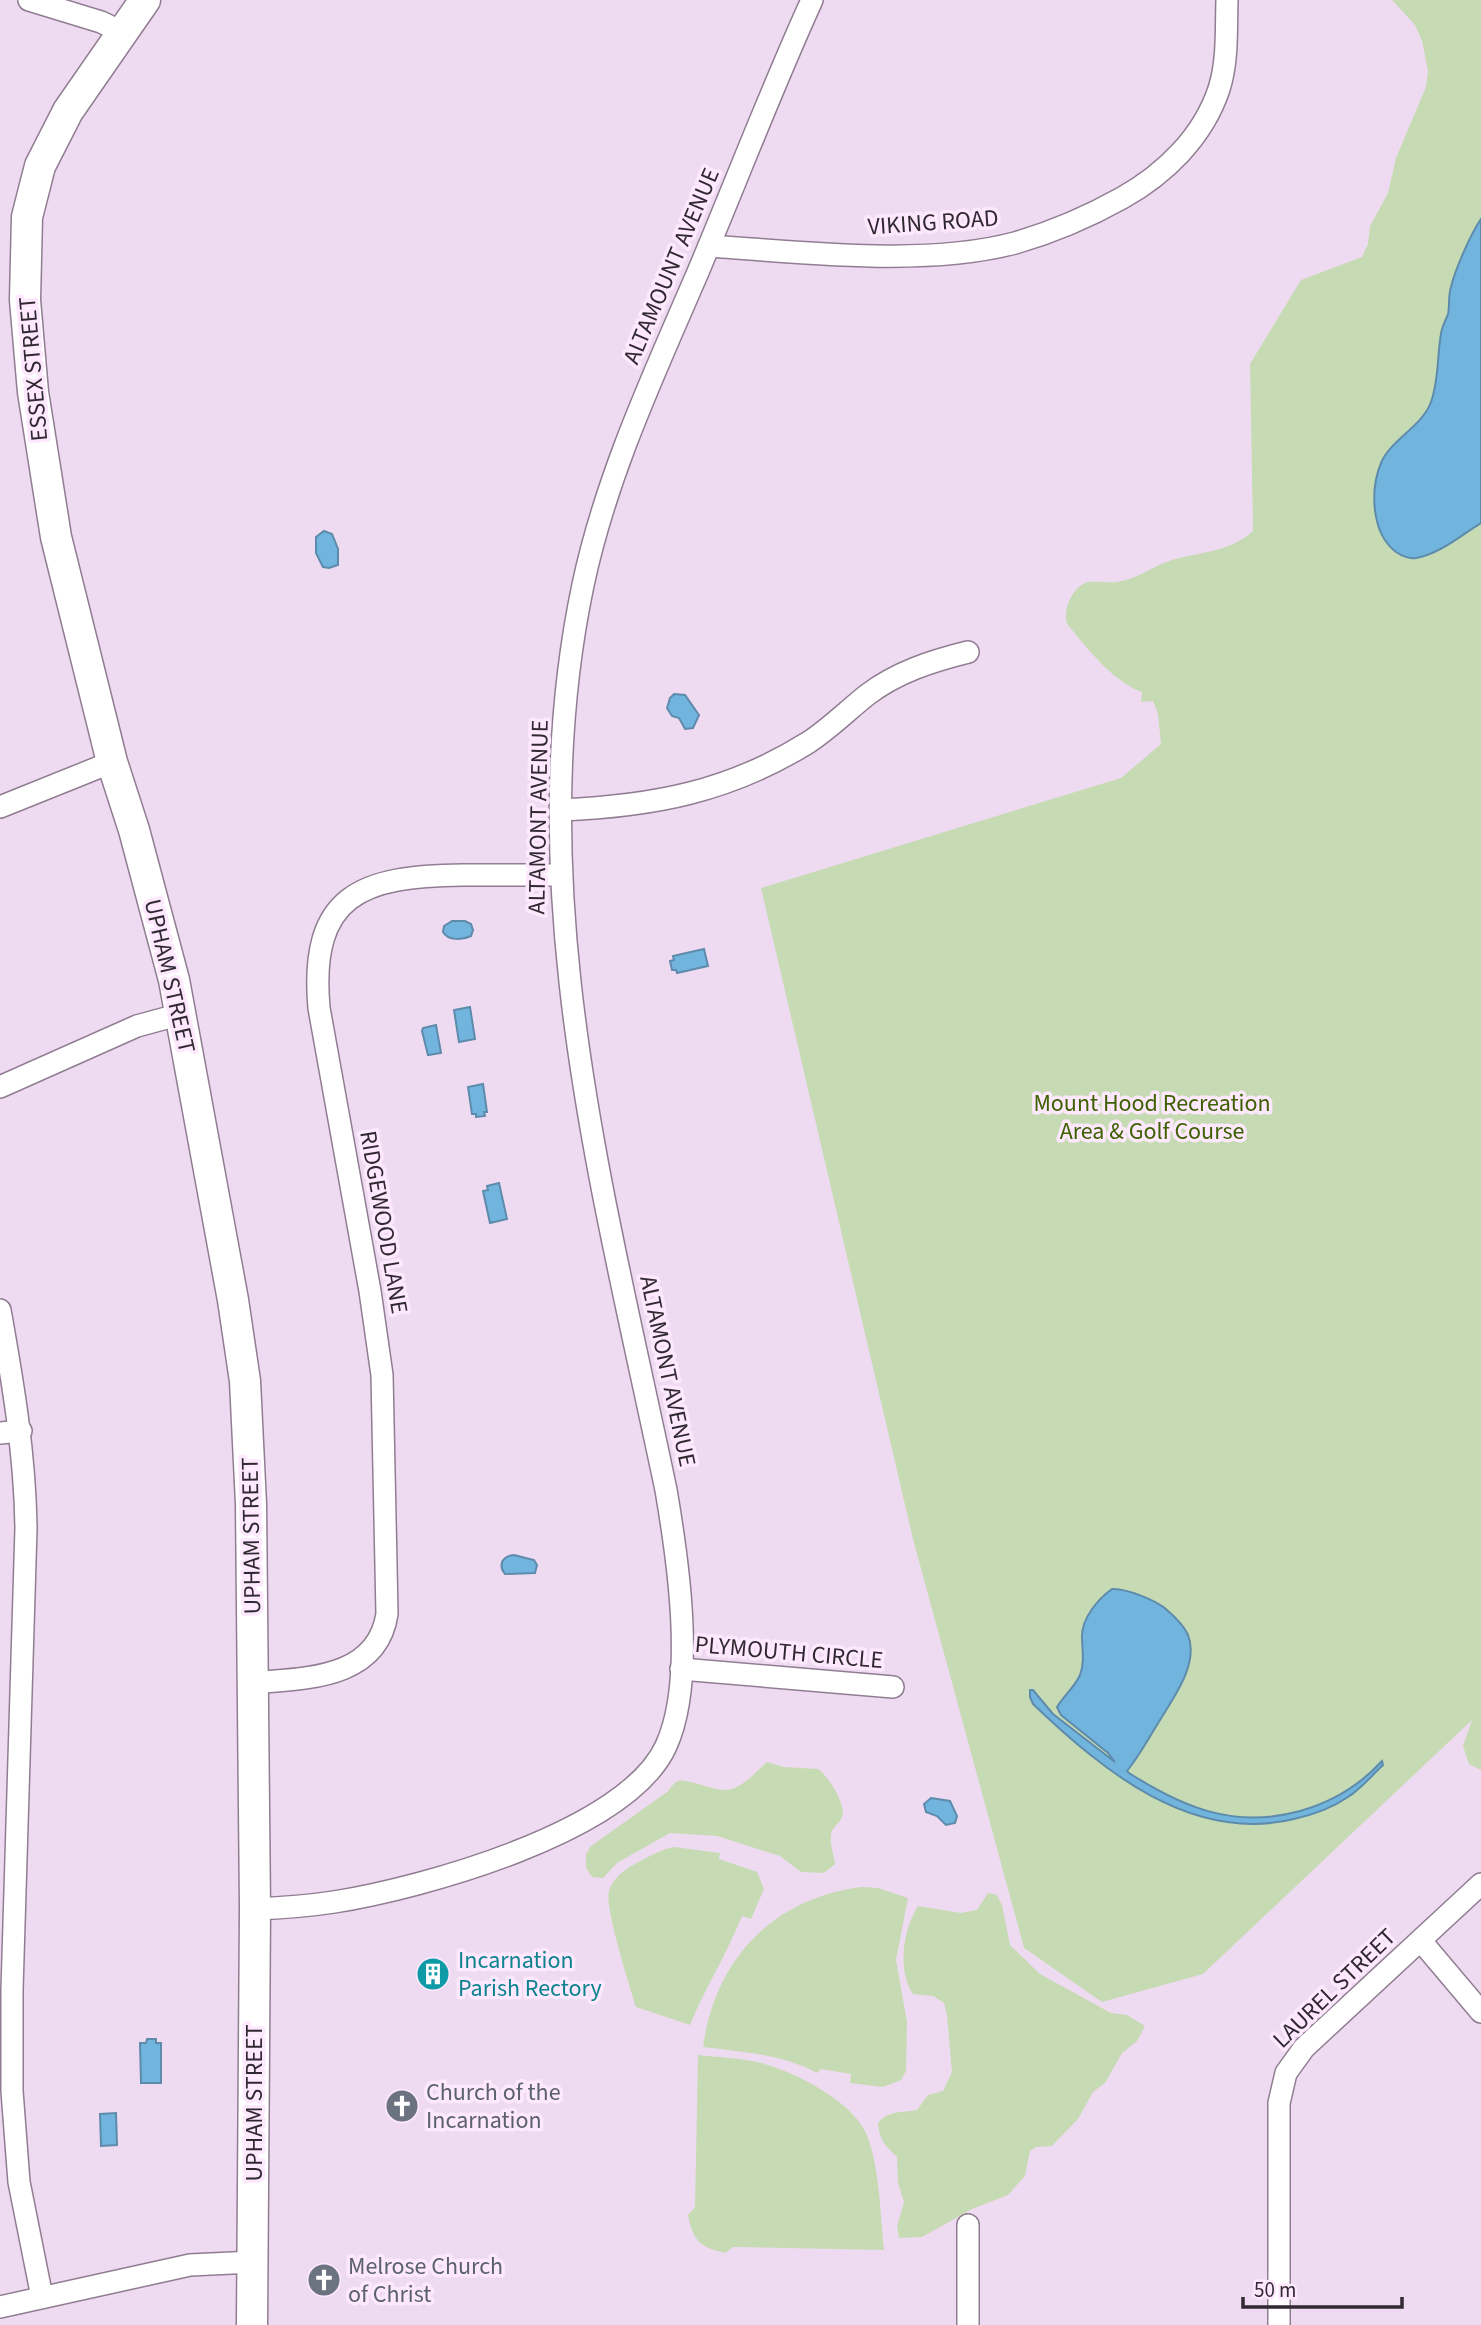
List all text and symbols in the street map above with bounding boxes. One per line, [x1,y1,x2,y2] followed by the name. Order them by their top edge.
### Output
[614,163,729,370] street label: ALTAMOUNT AVENUE
[866,200,1000,245] street label: VIKING ROAD
[10,295,57,443] street label: ESSEX STREET
[519,719,558,915] street label: ALTAMONT AVENUE
[135,896,204,1057] street label: UPHAM STREET
[1033,1086,1271,1149] park label: Mount Hood Recreation Area & Golf Course
[350,1128,417,1316] street label: RIDGEWOOD LANE
[630,1272,705,1470] street label: ALTAMONT AVENUE
[233,1457,270,1615] street label: UPHAM STREET
[693,1627,884,1678] street label: PLYMOUTH CIRCLE
[1265,1920,1404,2056] street label: LAUREL STREET
[458,1943,602,2006] place label: Incarnation Parish Rectory
[414,1955,452,1993] building icon: Incarnation Parish Rectory
[237,2024,272,2182] street label: UPHAM STREET
[426,2075,561,2138] place label: Church of the Incarnation
[383,2087,421,2125] church icon: Church of the Incarnation
[348,2249,503,2312] place label: Melrose Church of Christ
[305,2261,343,2299] church icon: Melrose Church of Christ
[1243,2266,1402,2310] scale bar
[1254,2275,1296,2305] text: 50 m

